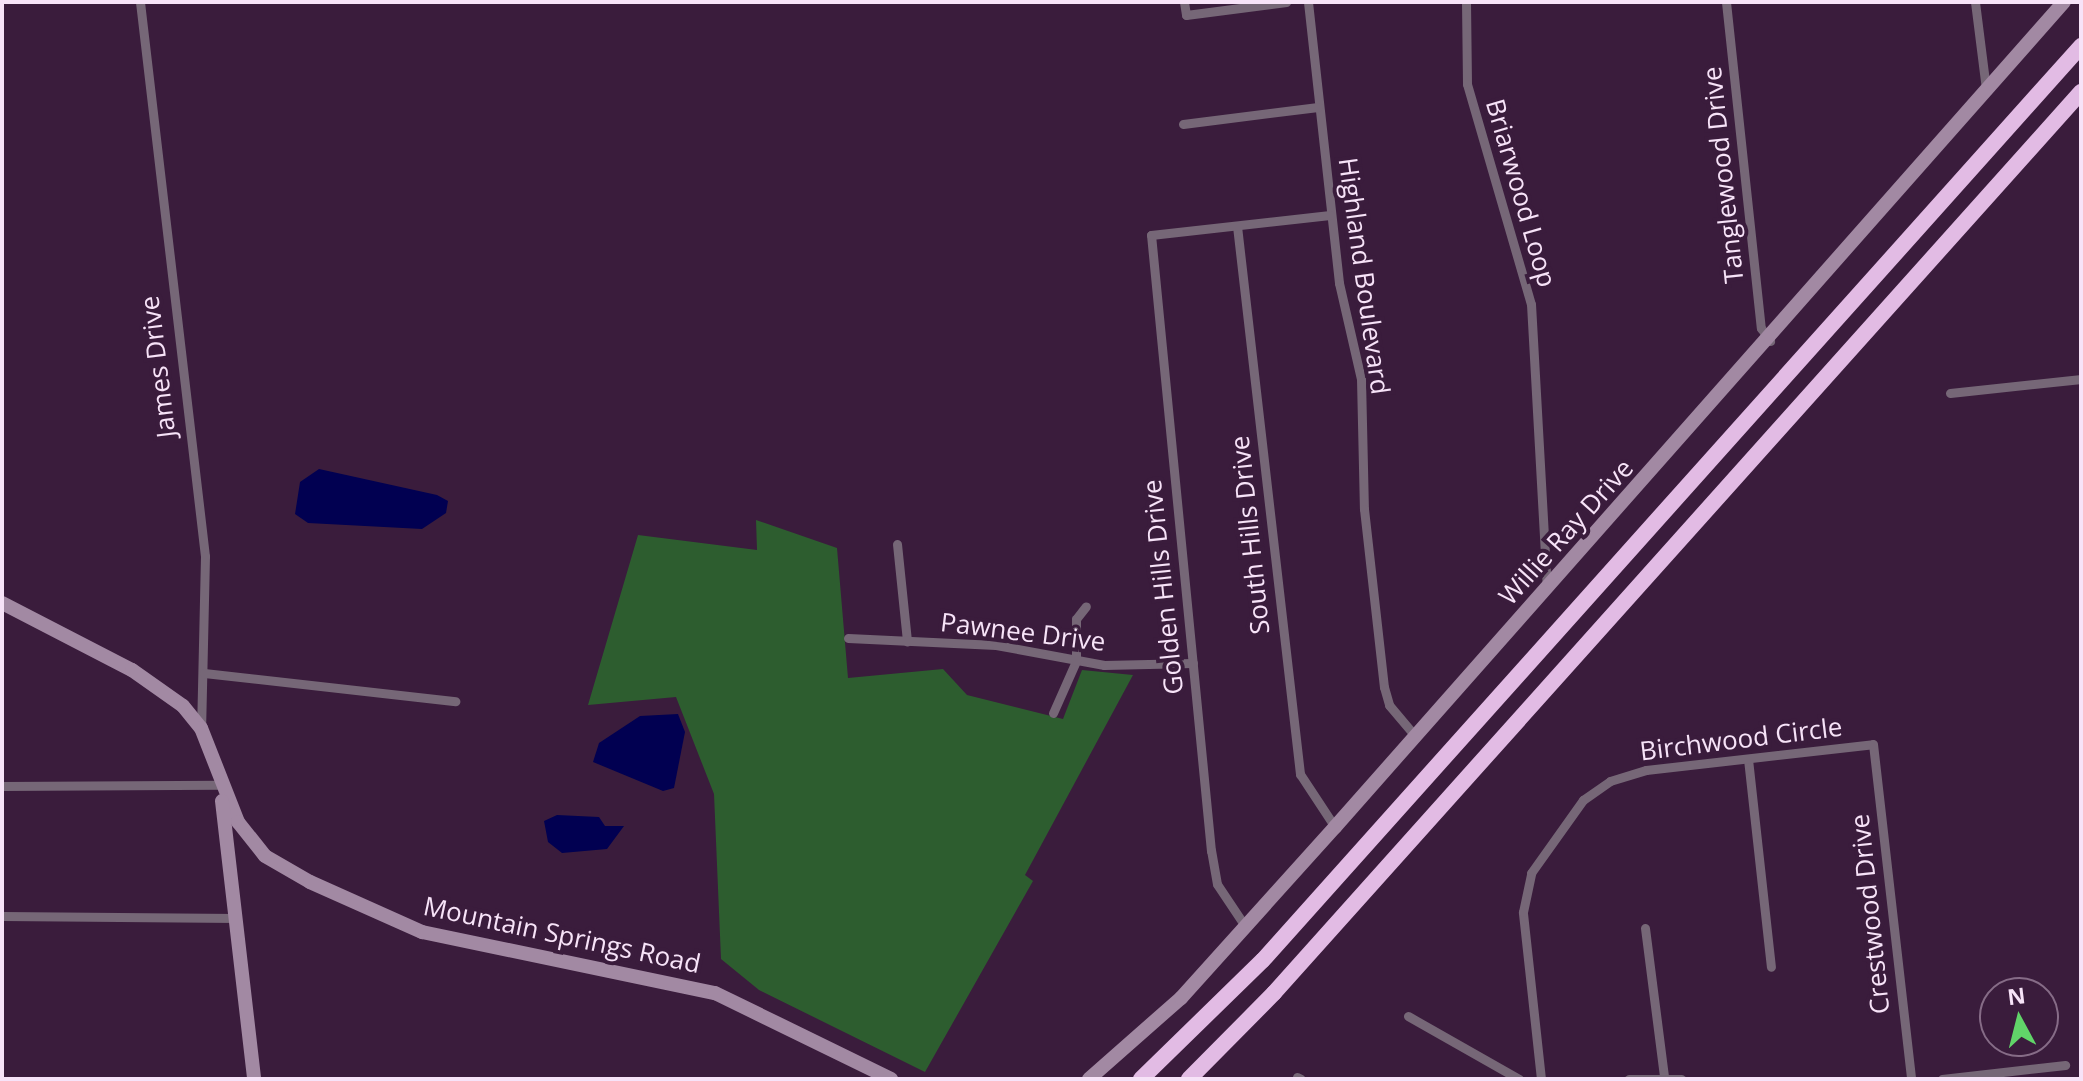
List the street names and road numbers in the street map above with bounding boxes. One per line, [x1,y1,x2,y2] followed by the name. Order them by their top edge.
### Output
[1696,65,1750,285] street label: Tanglewood Drive
[1479,96,1563,290] street label: Briarwood Loop
[1332,156,1396,396] street label: Highland Boulevard
[134,294,182,440] street label: James Drive
[1224,434,1276,636] street label: South Hills Drive
[1492,453,1640,611] street label: Willie Ray Drive
[1136,478,1190,696] street label: Golden Hills Drive
[939,606,1107,658] street label: Pawnee Drive
[1638,711,1844,767] street label: Birchwood Circle
[1844,812,1896,1016] street label: Crestwood Drive
[421,890,703,980] street label: Mountain Springs Road

